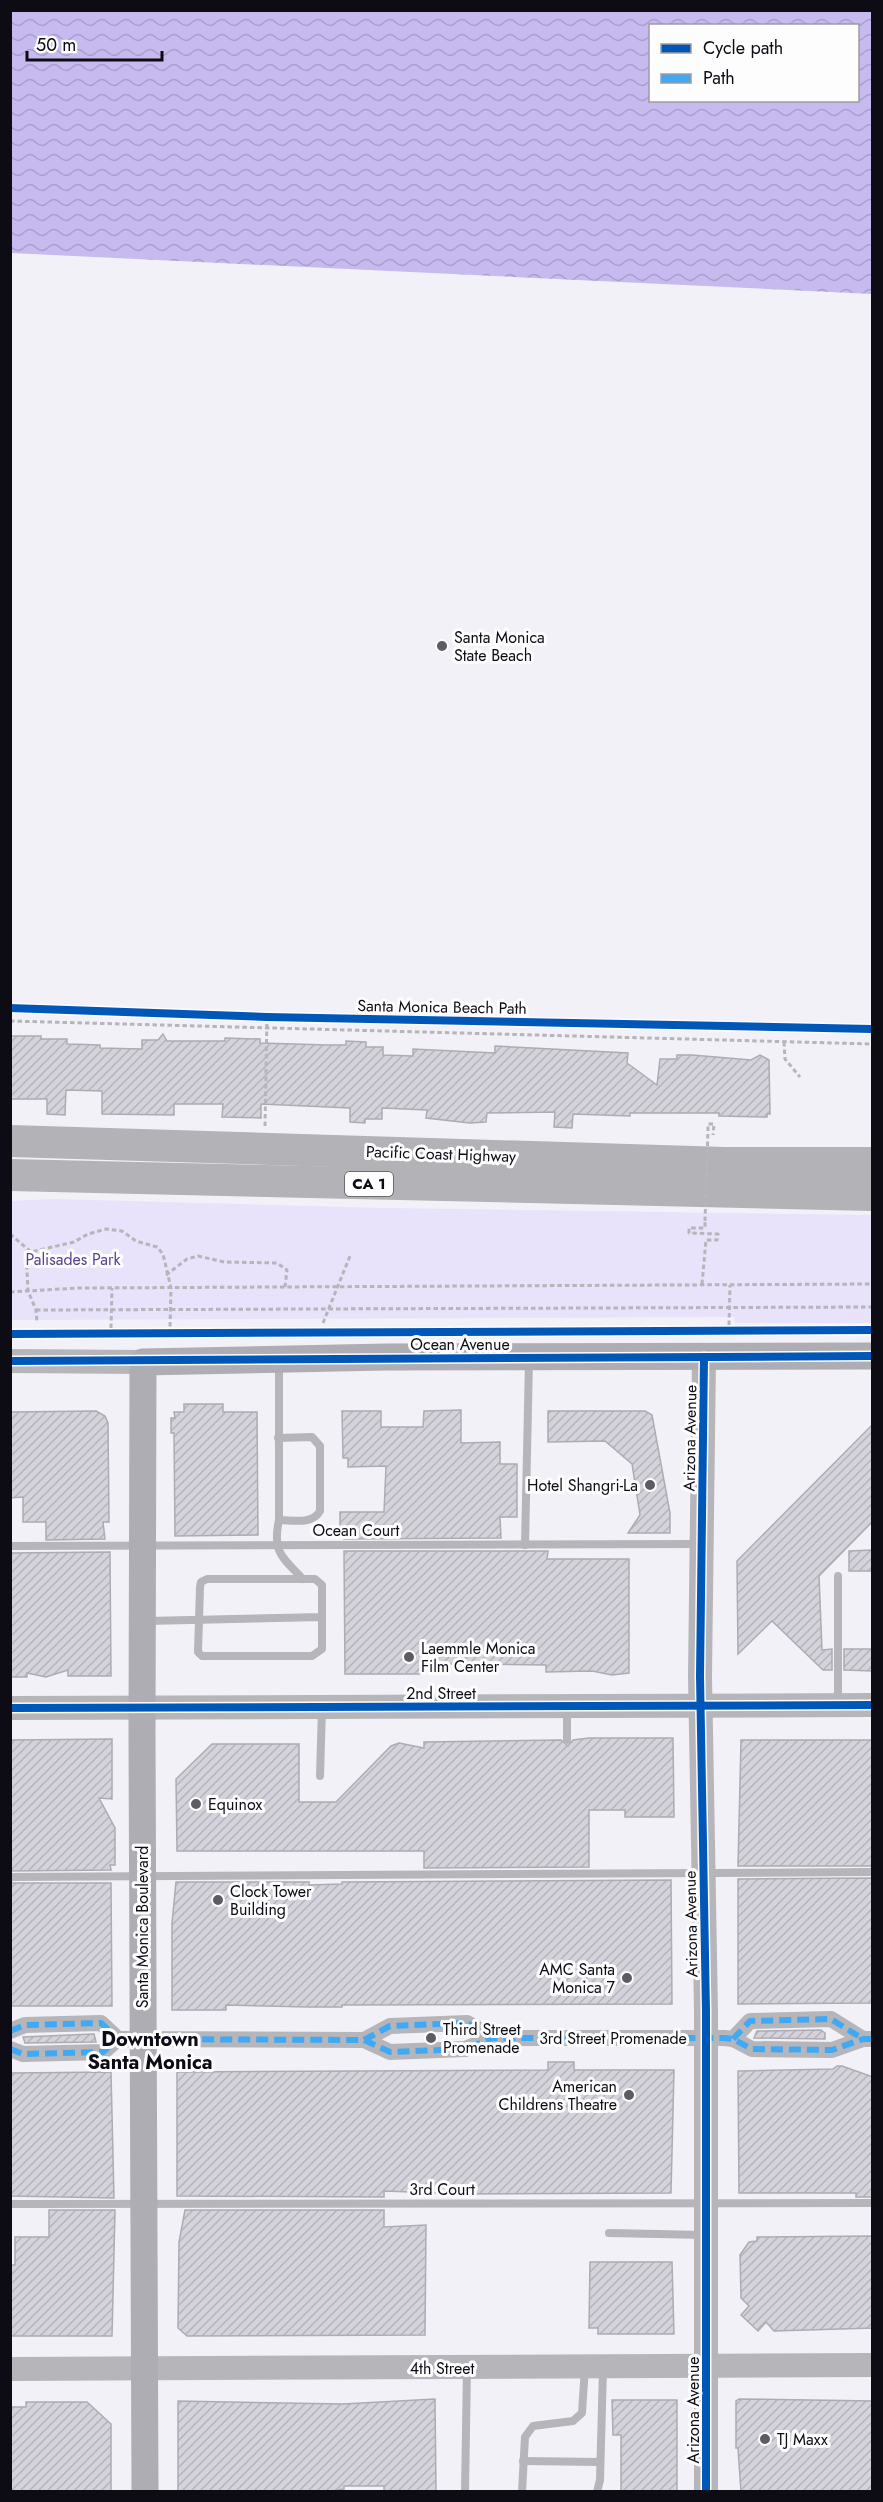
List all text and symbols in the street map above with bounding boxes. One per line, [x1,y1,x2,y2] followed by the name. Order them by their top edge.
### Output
[27,24,162,62] scale bar
[649,24,859,102] legend
[36,32,76,58] text: 50 m
[703,35,783,61] text: Cycle path
[703,65,735,91] text: Path
[454,626,545,667] place label: Santa Monica State Beach
[435,639,449,653] marker: Santa Monica State Beach
[357,994,527,1020] street label: Santa Monica Beach Path
[366,1140,517,1168] street label: Pacific Coast Highway
[345,1172,393,1196] road number: CA 1
[25,1248,122,1271] park label: Palisades Park
[410,1333,510,1356] street label: Ocean Avenue
[678,1384,702,1492] street label: Arizona Avenue
[527,1474,638,1497] place label: Hotel Shangri-La
[643,1478,657,1492] marker: Hotel Shangri-La
[313,1519,400,1542] street label: Ocean Court
[421,1637,535,1678] place label: Laemmle Monica Film Center
[402,1650,416,1664] marker: Laemmle Monica Film Center
[406,1682,476,1705] street label: 2nd Street
[208,1793,262,1816] place label: Equinox
[189,1797,203,1811] marker: Equinox
[131,1846,154,2008] street label: Santa Monica Boulevard
[679,1870,703,1978] street label: Arizona Avenue
[230,1880,312,1921] place label: Clock Tower Building
[211,1893,225,1907] marker: Clock Tower Building
[539,1958,616,1999] place label: AMC Santa Monica 7
[620,1971,634,1985] marker: AMC Santa Monica 7
[443,2018,521,2059] place label: Third Street Promenade
[87,2025,213,2077] district label: Downtown Santa Monica
[539,2027,687,2050] street label: 3rd Street Promenade
[424,2031,438,2045] marker: Third Street Promenade
[498,2075,617,2116] place label: American Childrens Theatre
[622,2088,636,2102] marker: American Childrens Theatre
[409,2178,475,2201] street label: 3rd Court
[410,2357,474,2380] street label: 4th Street
[682,2357,705,2463] street label: Arizona Avenue
[777,2428,828,2451] place label: TJ Maxx
[758,2432,772,2446] marker: TJ Maxx

